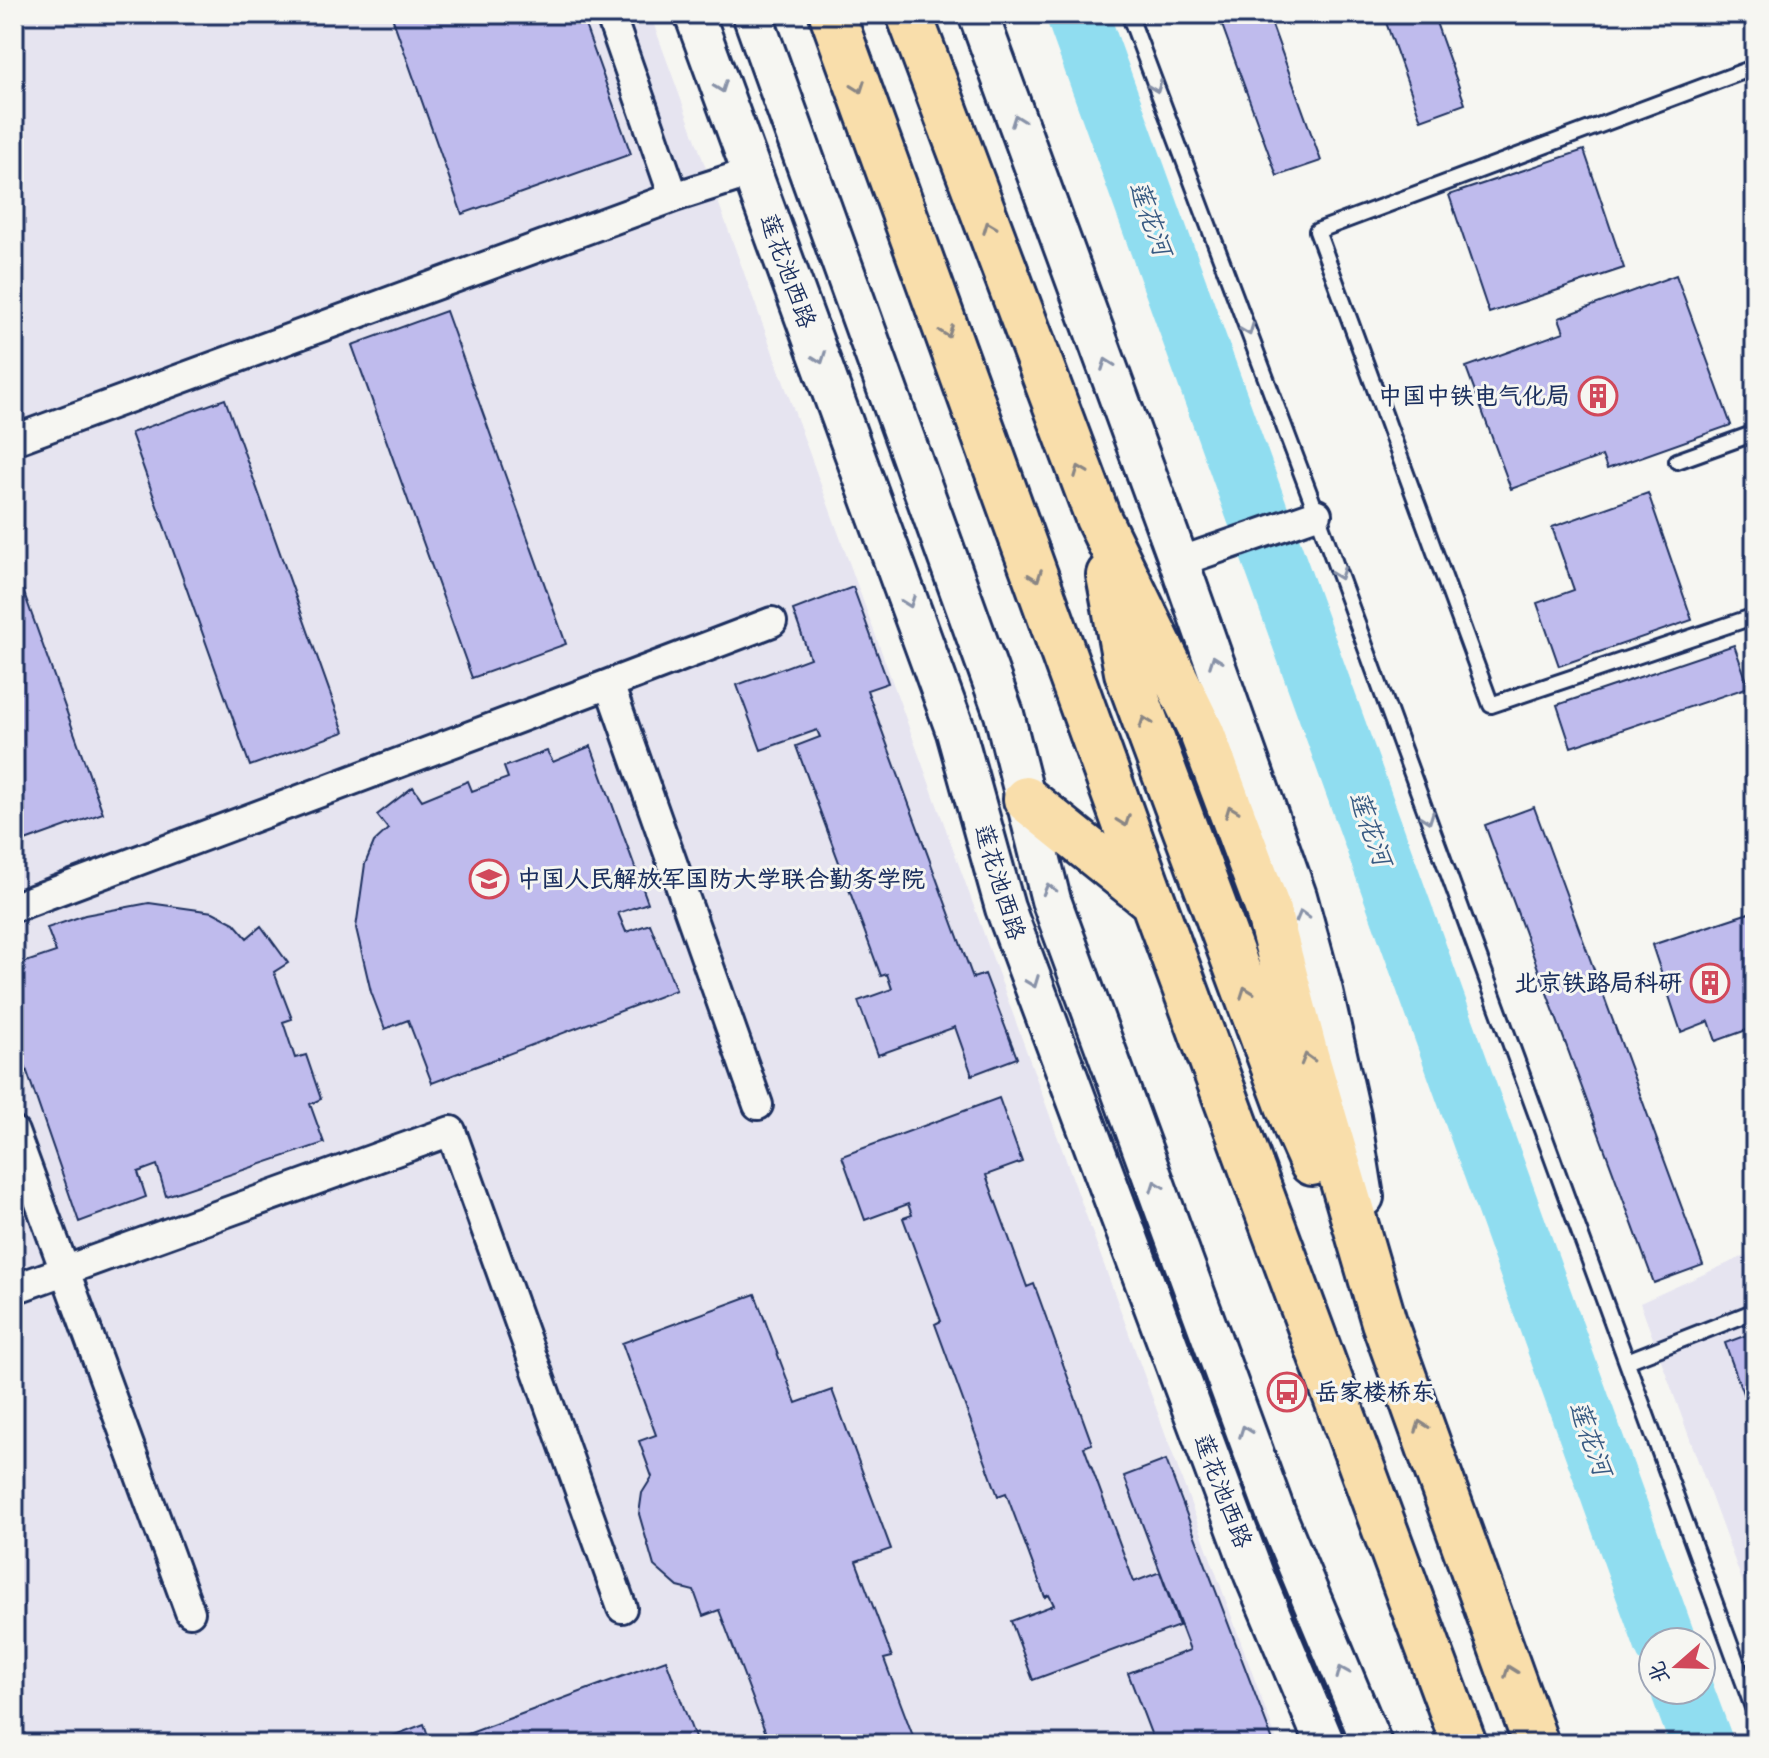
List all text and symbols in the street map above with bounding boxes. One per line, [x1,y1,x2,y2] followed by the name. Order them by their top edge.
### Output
[711,79,728,93] one-way arrow
[1146,79,1163,93] one-way arrow
[849,80,866,94] one-way arrow
[1010,114,1027,128] one-way arrow
[1123,176,1182,264] water label: 莲花河
[754,209,824,332] street label: 莲花池西路
[982,221,999,235] one-way arrow
[1238,322,1255,336] one-way arrow
[937,324,954,338] one-way arrow
[810,350,826,364] one-way arrow
[1100,358,1117,372] one-way arrow
[1577,375,1619,417] building icon: 中国中铁电气化局
[1378,380,1570,410] place label: 中国中铁电气化局
[1073,465,1090,479] one-way arrow
[1329,566,1346,580] one-way arrow
[1026,569,1042,583] one-way arrow
[899,594,915,608] one-way arrow
[1208,655,1225,669] one-way arrow
[1138,716,1155,730] one-way arrow
[1343,786,1402,874] water label: 莲花河
[1224,804,1241,818] one-way arrow
[1418,810,1435,824] one-way arrow
[1114,813,1131,827] one-way arrow
[969,820,1033,943] street label: 莲花池西路
[468,858,510,900] school or university icon: 中国人民解放军国防大学联合勤务学院
[517,863,925,893] place label: 中国人民解放军国防大学联合勤务学院
[1042,883,1058,897] one-way arrow
[1295,910,1312,924] one-way arrow
[1689,962,1731,1004] building icon: 北京铁路局科研
[1514,967,1682,997] place label: 北京铁路局科研
[1023,974,1040,988] one-way arrow
[1239,986,1256,1000] one-way arrow
[1300,1052,1316,1066] one-way arrow
[1149,1180,1166,1194] one-way arrow
[1266,1371,1308,1413] bus stop icon: 岳家楼桥东
[1315,1376,1435,1406] place label: 岳家楼桥东
[1563,1396,1622,1484] water label: 莲花河
[1415,1420,1431,1434] one-way arrow
[1238,1424,1255,1438] one-way arrow
[1188,1429,1259,1552] street label: 莲花池西路
[1637,1626,1717,1706] north arrow
[1641,1658,1675,1688] text: 北
[1503,1664,1519,1678] one-way arrow
[1335,1666,1351,1680] one-way arrow

